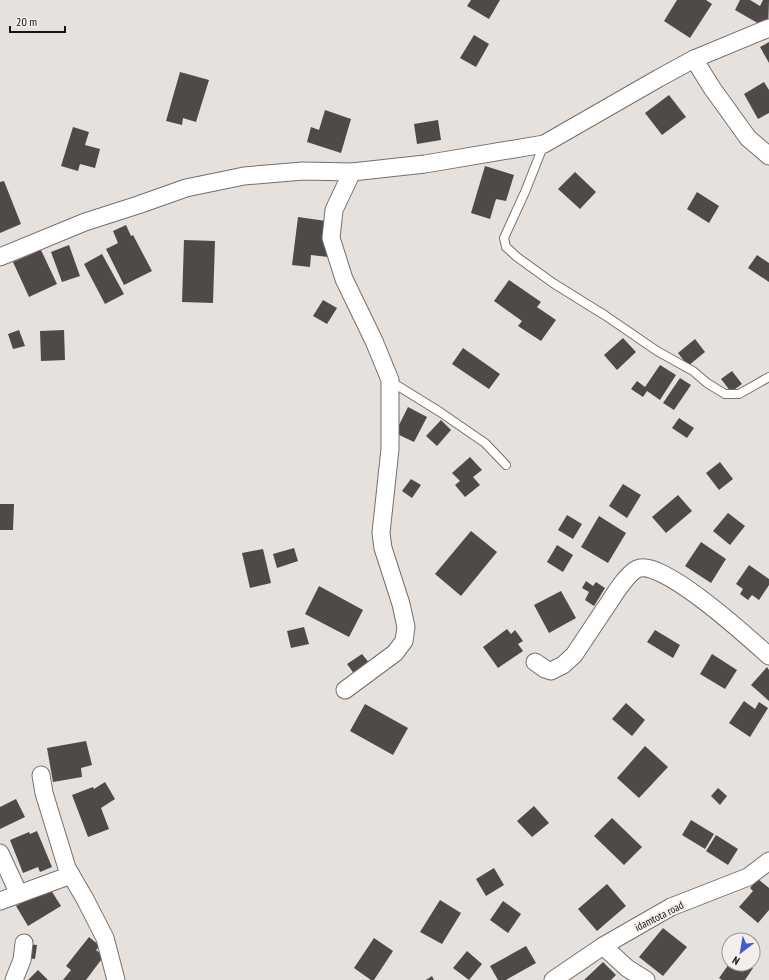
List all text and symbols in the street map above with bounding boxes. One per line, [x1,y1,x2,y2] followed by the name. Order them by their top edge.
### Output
[10,8,65,34] scale bar
[16,14,37,29] text: 20 m
[632,898,686,934] street label: idamtota road
[721,932,761,972] north arrow
[730,953,742,968] text: N

